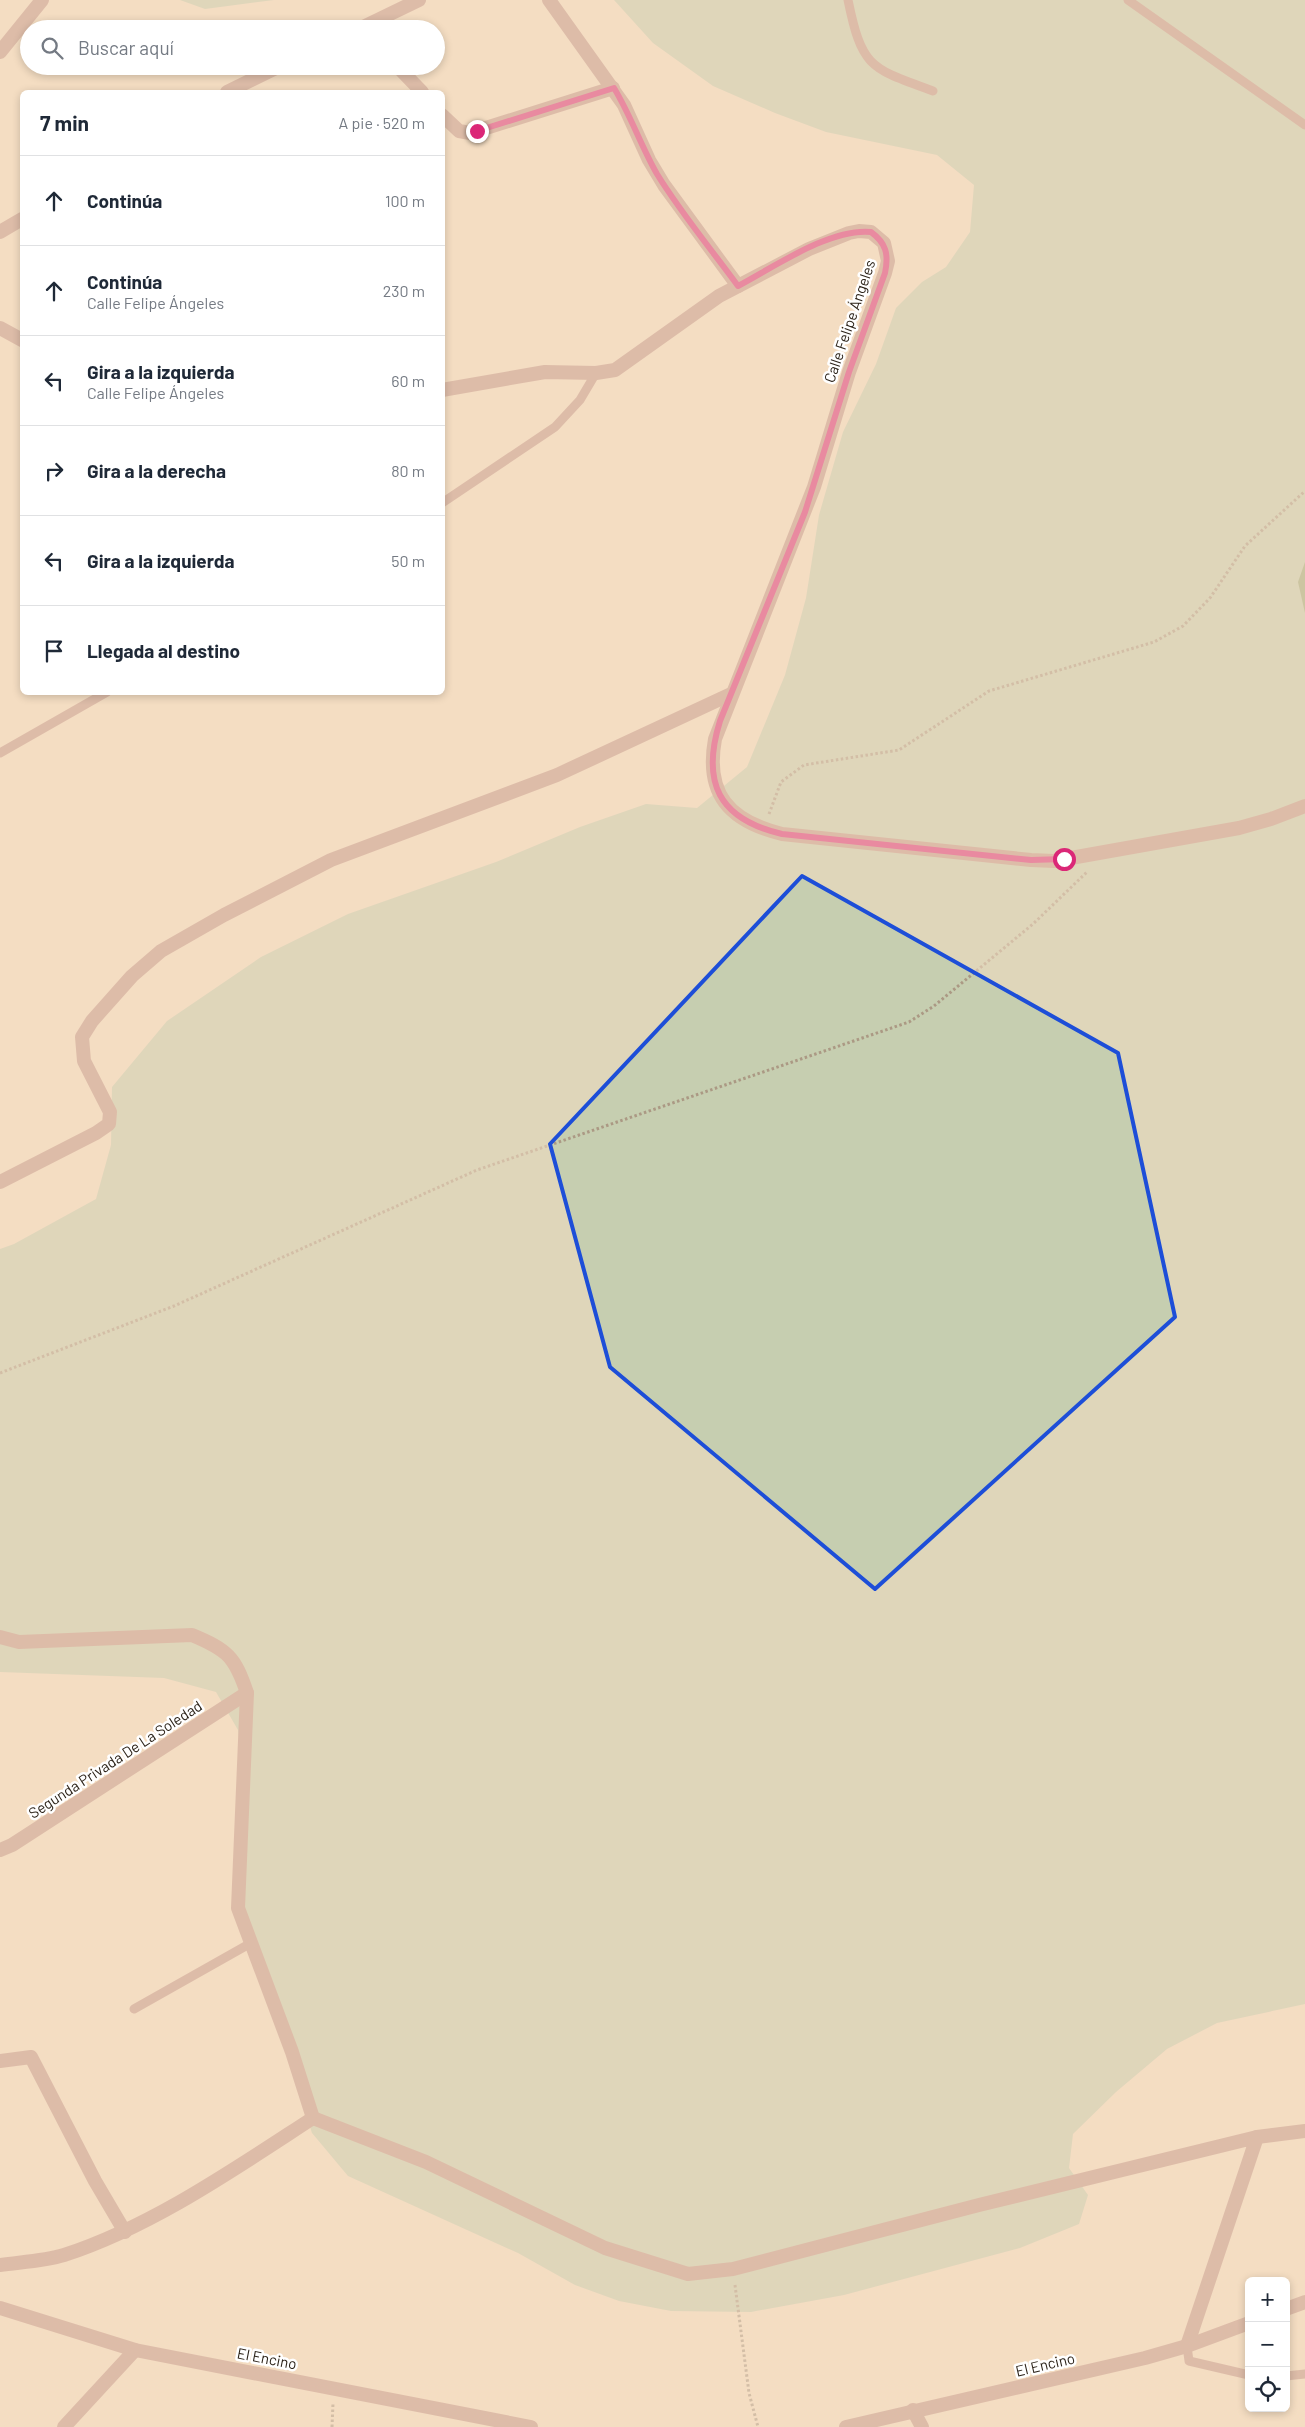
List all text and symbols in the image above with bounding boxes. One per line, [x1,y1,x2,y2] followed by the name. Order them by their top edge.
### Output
[20,20,445,75] search box
[38,34,66,62] icon: search
[78,36,174,59] text: Buscar aquí
[40,110,89,135] text: 7 min
[339,113,425,132] text: A pie · 520 m
[466,120,489,143] route end
[40,187,68,215] icon: ahead
[87,189,162,212] text: Continúa
[385,191,425,210] text: 100 m
[820,257,878,385] street label: Calle Felipe Ángeles
[87,270,162,293] text: Continúa
[40,277,68,305] icon: ahead
[383,281,425,300] text: 230 m
[87,293,224,312] text: Calle Felipe Ángeles
[87,360,235,383] text: Gira a la izquierda
[40,367,68,395] icon: left
[391,371,425,390] text: 60 m
[87,383,224,402] text: Calle Felipe Ángeles
[40,457,68,485] icon: right
[87,459,226,482] text: Gira a la derecha
[391,461,425,480] text: 80 m
[40,547,68,575] icon: left
[87,549,235,572] text: Gira a la izquierda
[391,551,425,570] text: 50 m
[40,637,68,665] icon: arrive
[87,639,240,662] text: Llegada al destino
[1053,848,1076,871] route start
[25,1696,205,1822] street label: Segunda Privada De La Soledad
[1245,2277,1290,2412] map controls
[1245,2277,1290,2322] button: +
[1245,2322,1290,2367] button: −
[236,2343,298,2373] street label: El Encino
[1014,2348,1076,2380] street label: El Encino
[1245,2367,1290,2412] button: locate

